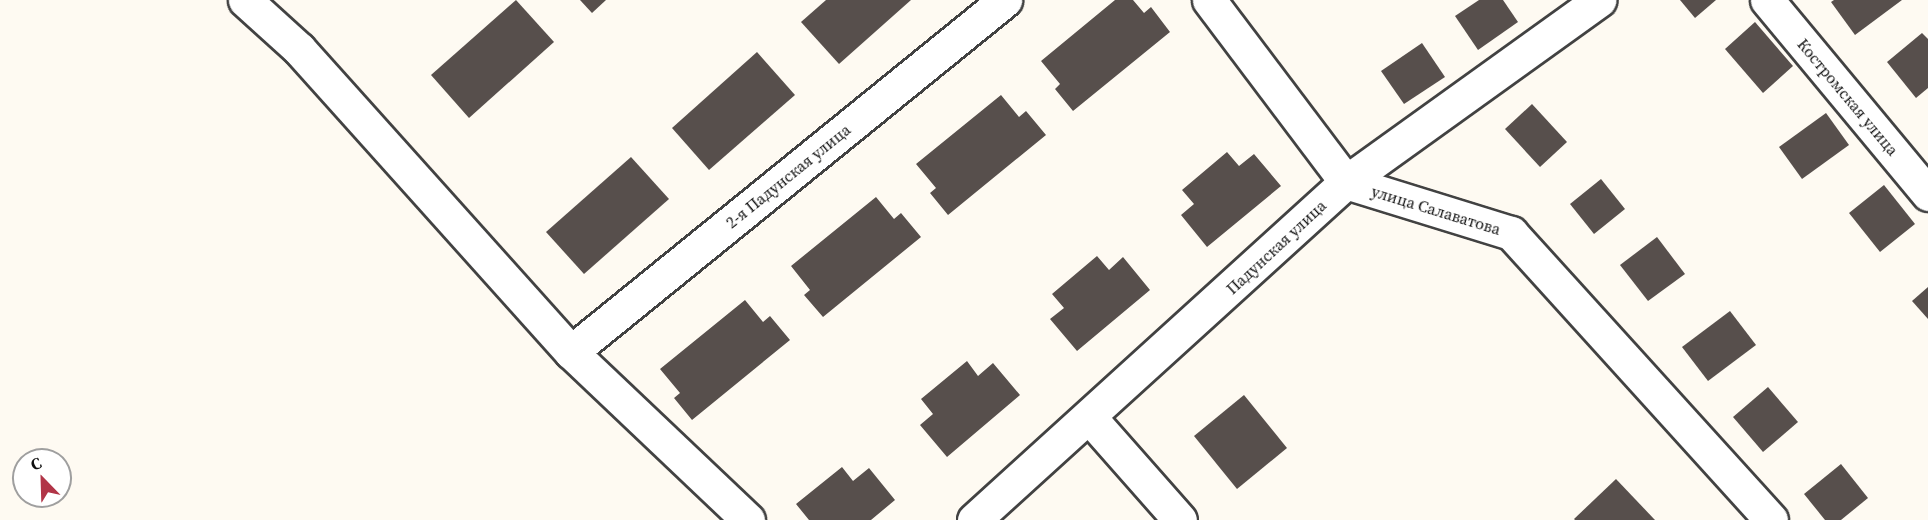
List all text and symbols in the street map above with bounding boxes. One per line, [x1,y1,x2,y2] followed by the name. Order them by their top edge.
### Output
[1794,35,1902,159] street label: Костромская улица
[722,120,854,232] street label: 2-я Падунская улица
[1369,181,1503,239] street label: улица Салаватова
[1222,196,1330,298] street label: Падунская улица
[12,448,72,508] north arrow
[27,451,45,475] text: С

